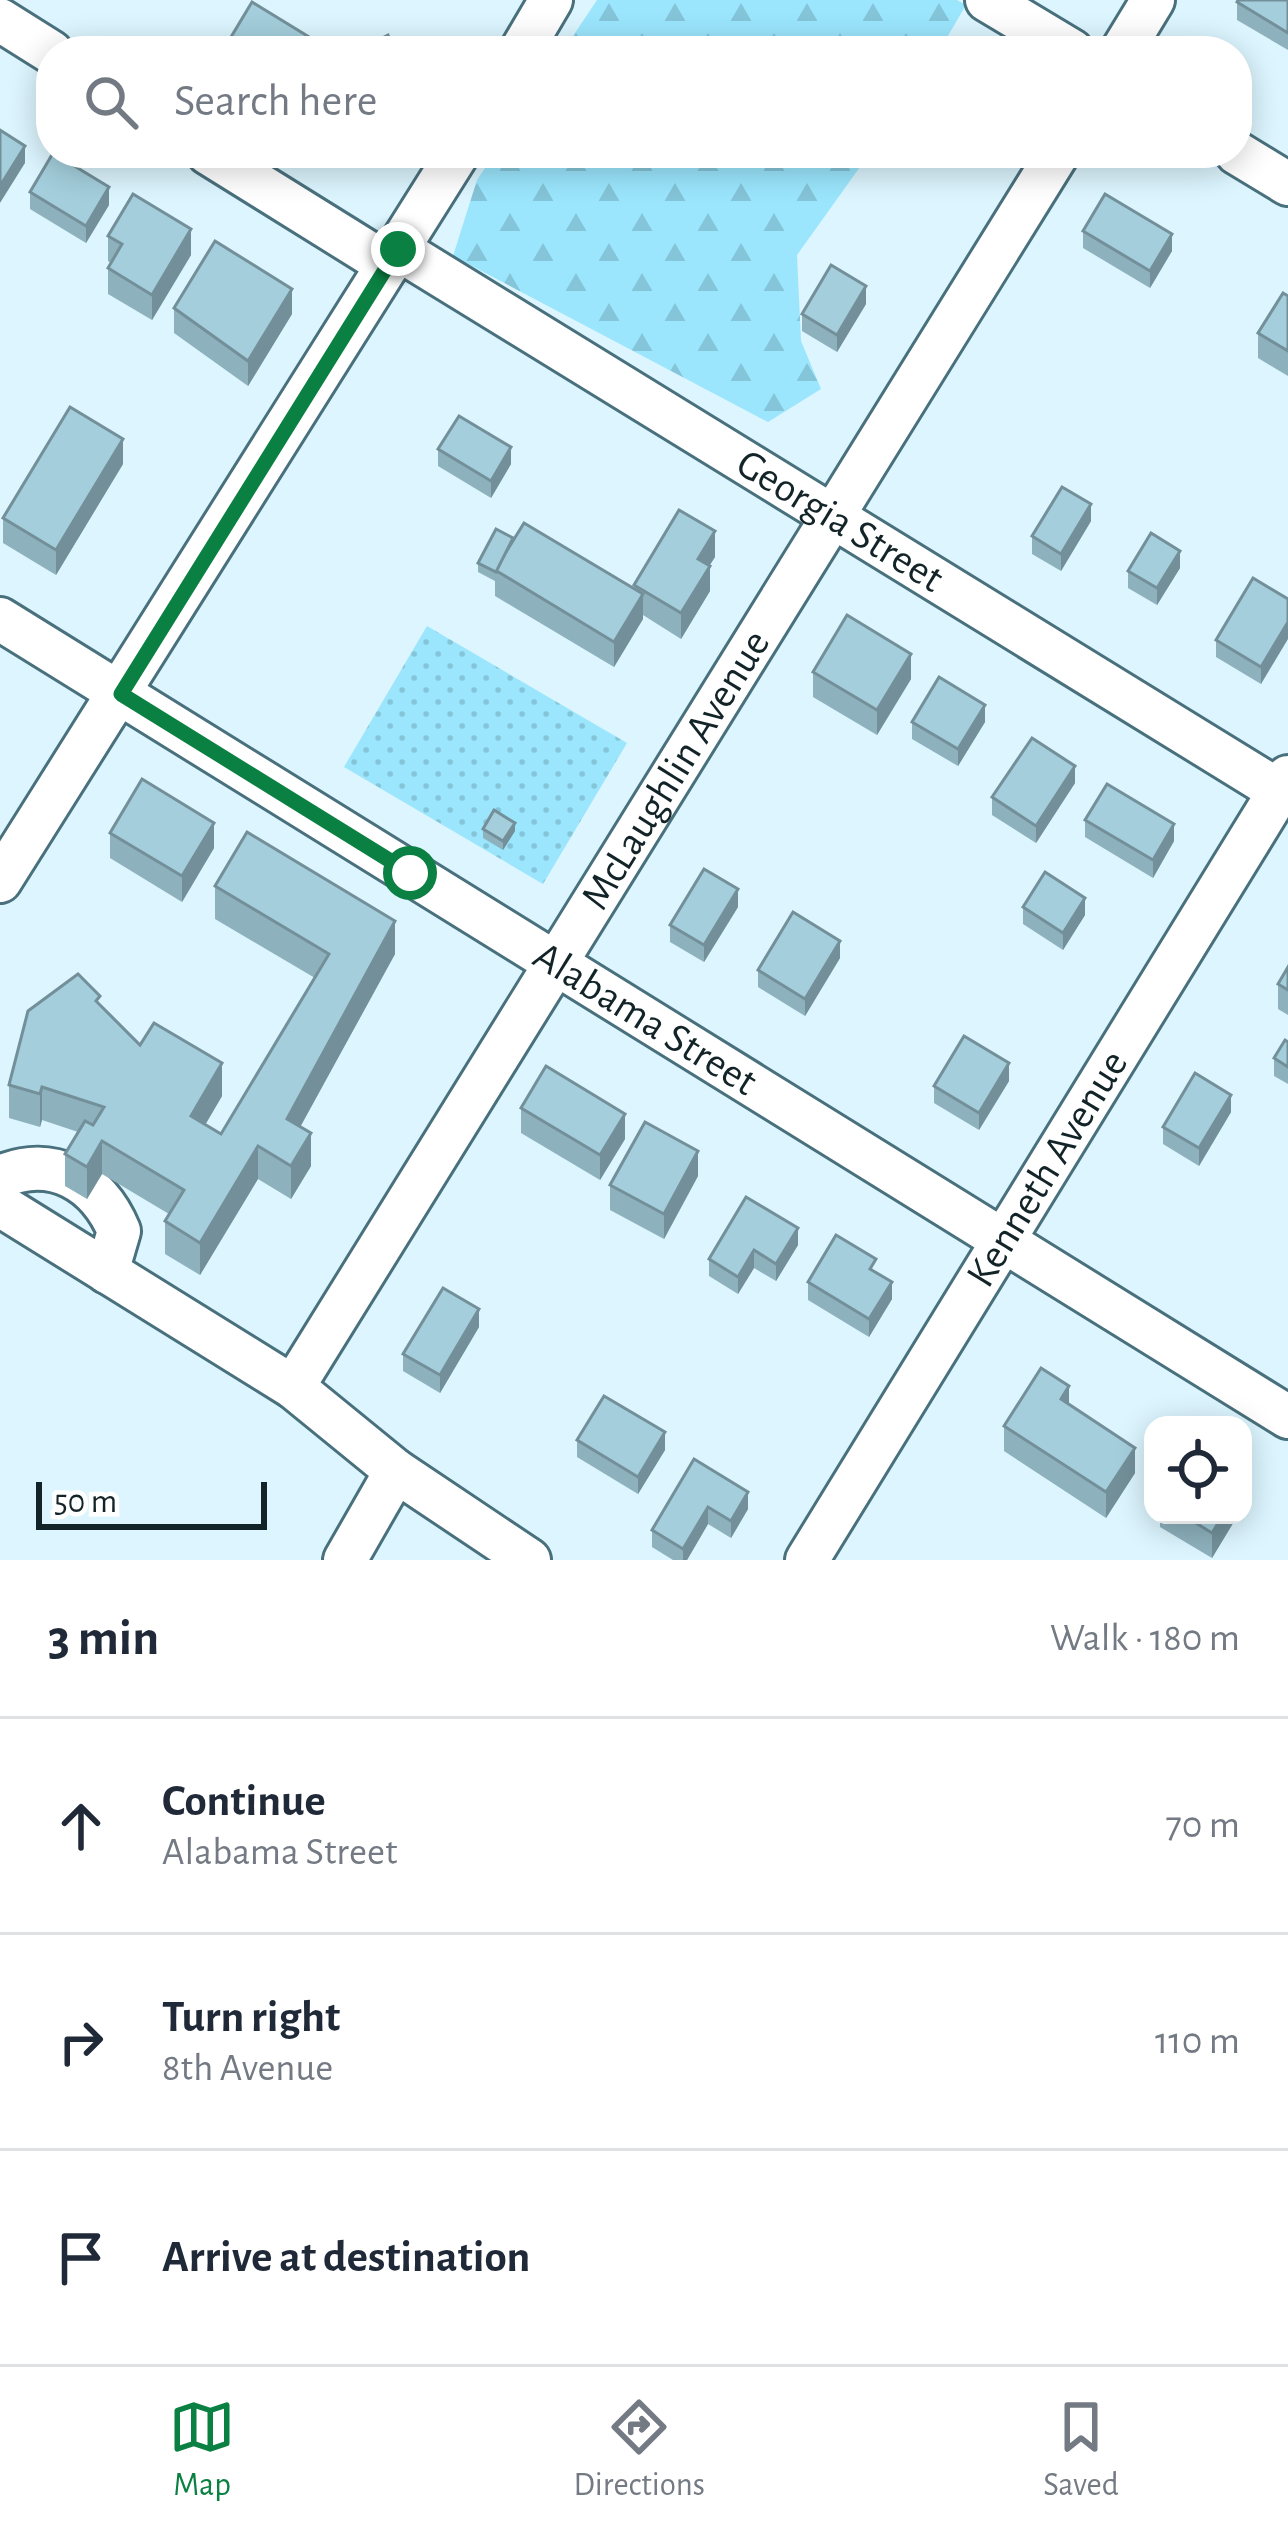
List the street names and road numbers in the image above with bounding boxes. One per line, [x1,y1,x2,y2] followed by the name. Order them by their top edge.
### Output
[730,442,950,600] street label: Georgia Street
[574,623,778,917] street label: McLaughlin Avenue
[526,934,764,1103] street label: Alabama Street
[959,1044,1135,1294] street label: Kenneth Avenue

